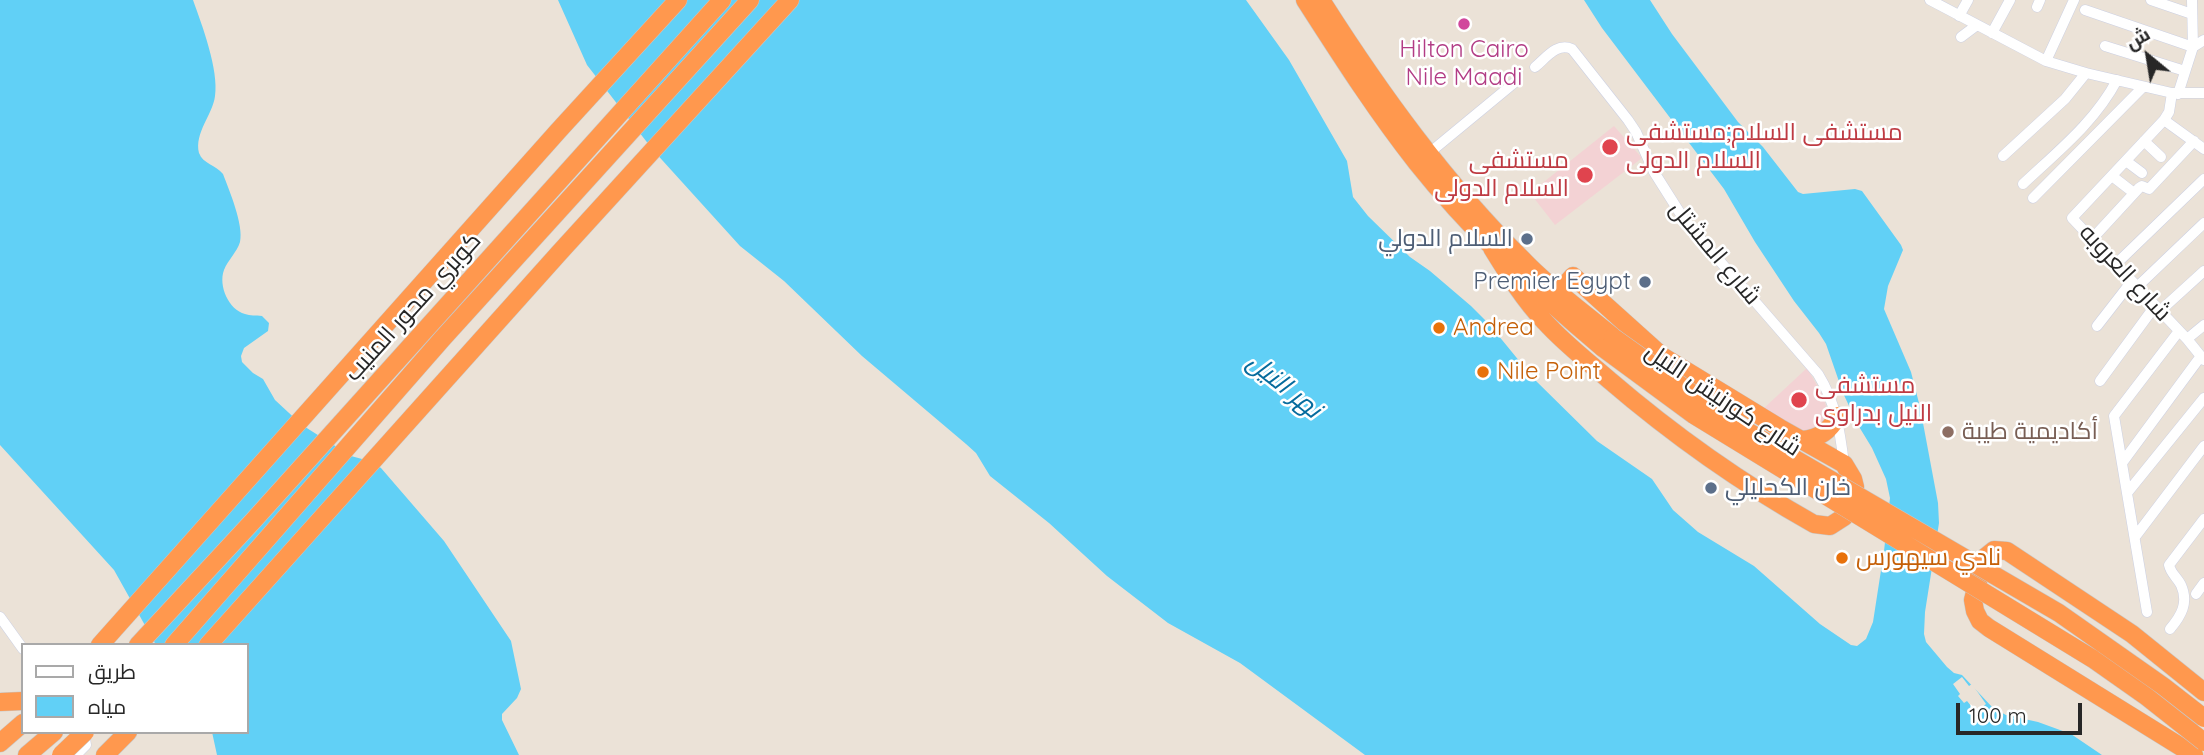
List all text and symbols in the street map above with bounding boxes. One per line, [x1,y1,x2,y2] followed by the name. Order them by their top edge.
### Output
[1456,16,1472,32] marker: Hilton Cairo Nile Maadi
[2113,21,2183,91] north arrow
[2121,21,2154,54] text: ش
[1399,36,1529,92] place label: Hilton Cairo Nile Maadi
[1626,119,1903,175] place label: مستشفى السلام;مستشفى السلام الدولى
[1600,137,1620,157] marker: مستشفى السلام;مستشفى السلام الدولى
[1434,147,1569,203] place label: مستشفى السلام الدولى
[1575,165,1595,185] marker: مستشفى السلام الدولى
[1663,195,1767,311] street label: شارع المشتل
[2073,219,2177,327] street label: شارع العروبه
[1378,225,1513,253] place label: السلام الدولي
[339,227,487,387] street label: كوبري محور المنيب
[1519,231,1535,247] marker: السلام الدولي
[1473,268,1631,296] place label: Premier Egypt
[1637,274,1653,290] marker: Premier Egypt
[1453,314,1534,342] place label: Andrea
[1431,320,1447,336] marker: Andrea
[1639,337,1807,463] street label: شارع كورنيش النيل
[1241,347,1327,425] water label: نهر النيل
[1497,358,1601,386] place label: Nile Point
[1475,364,1491,380] marker: Nile Point
[1815,372,1932,428] place label: مستشفى النيل بدراوى
[1789,390,1809,410] marker: مستشفى النيل بدراوى
[1962,418,2098,446] place label: أكاديمية طيبة
[1940,424,1956,440] marker: أكاديمية طيبة
[1725,474,1851,502] place label: خان الكحليلي
[1703,480,1719,496] marker: خان الكحليلي
[1856,544,2001,572] place label: نادي سيهورس
[1834,550,1850,566] marker: نادي سيهورس
[21,643,248,734] legend
[88,658,136,684] text: طريق
[1959,688,2085,732] scale bar
[88,693,126,719] text: مياه
[1969,702,2027,728] text: 100 m

